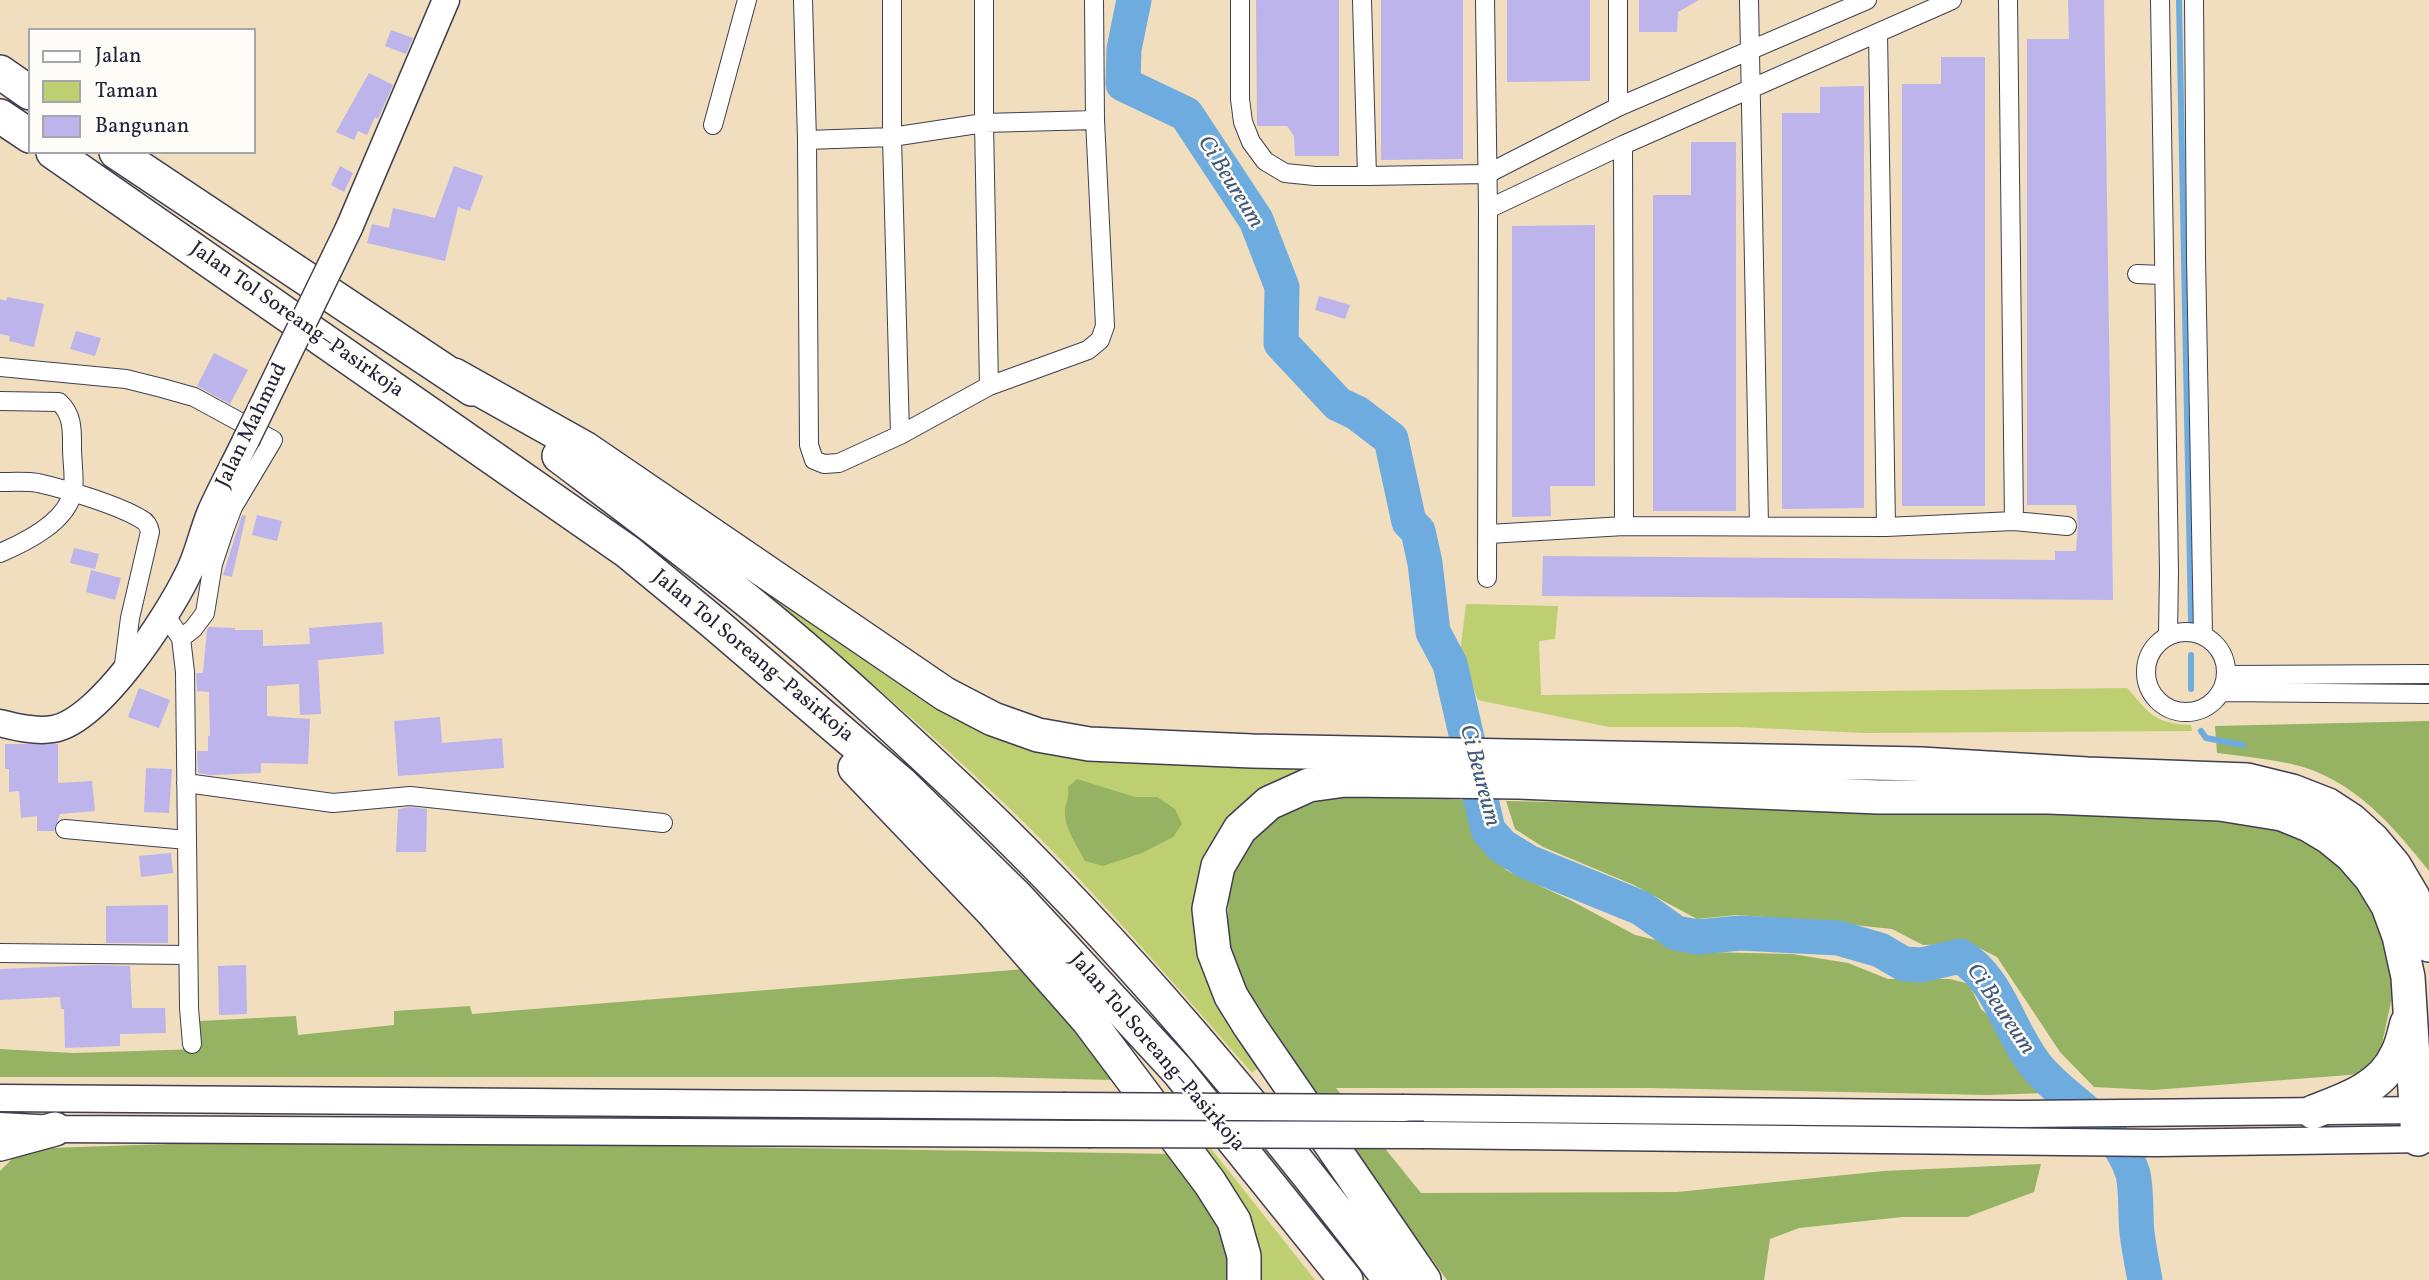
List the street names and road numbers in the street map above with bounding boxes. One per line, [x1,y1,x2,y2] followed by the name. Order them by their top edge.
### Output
[184,238,408,404] street label: Jalan Tol Soreang–Pasirkoja
[212,360,294,492] street label: Jalan Mahmud
[646,565,858,749] street label: Jalan Tol Soreang–Pasirkoja
[1063,948,1249,1158] street label: Jalan Tol Soreang–Pasirkoja

